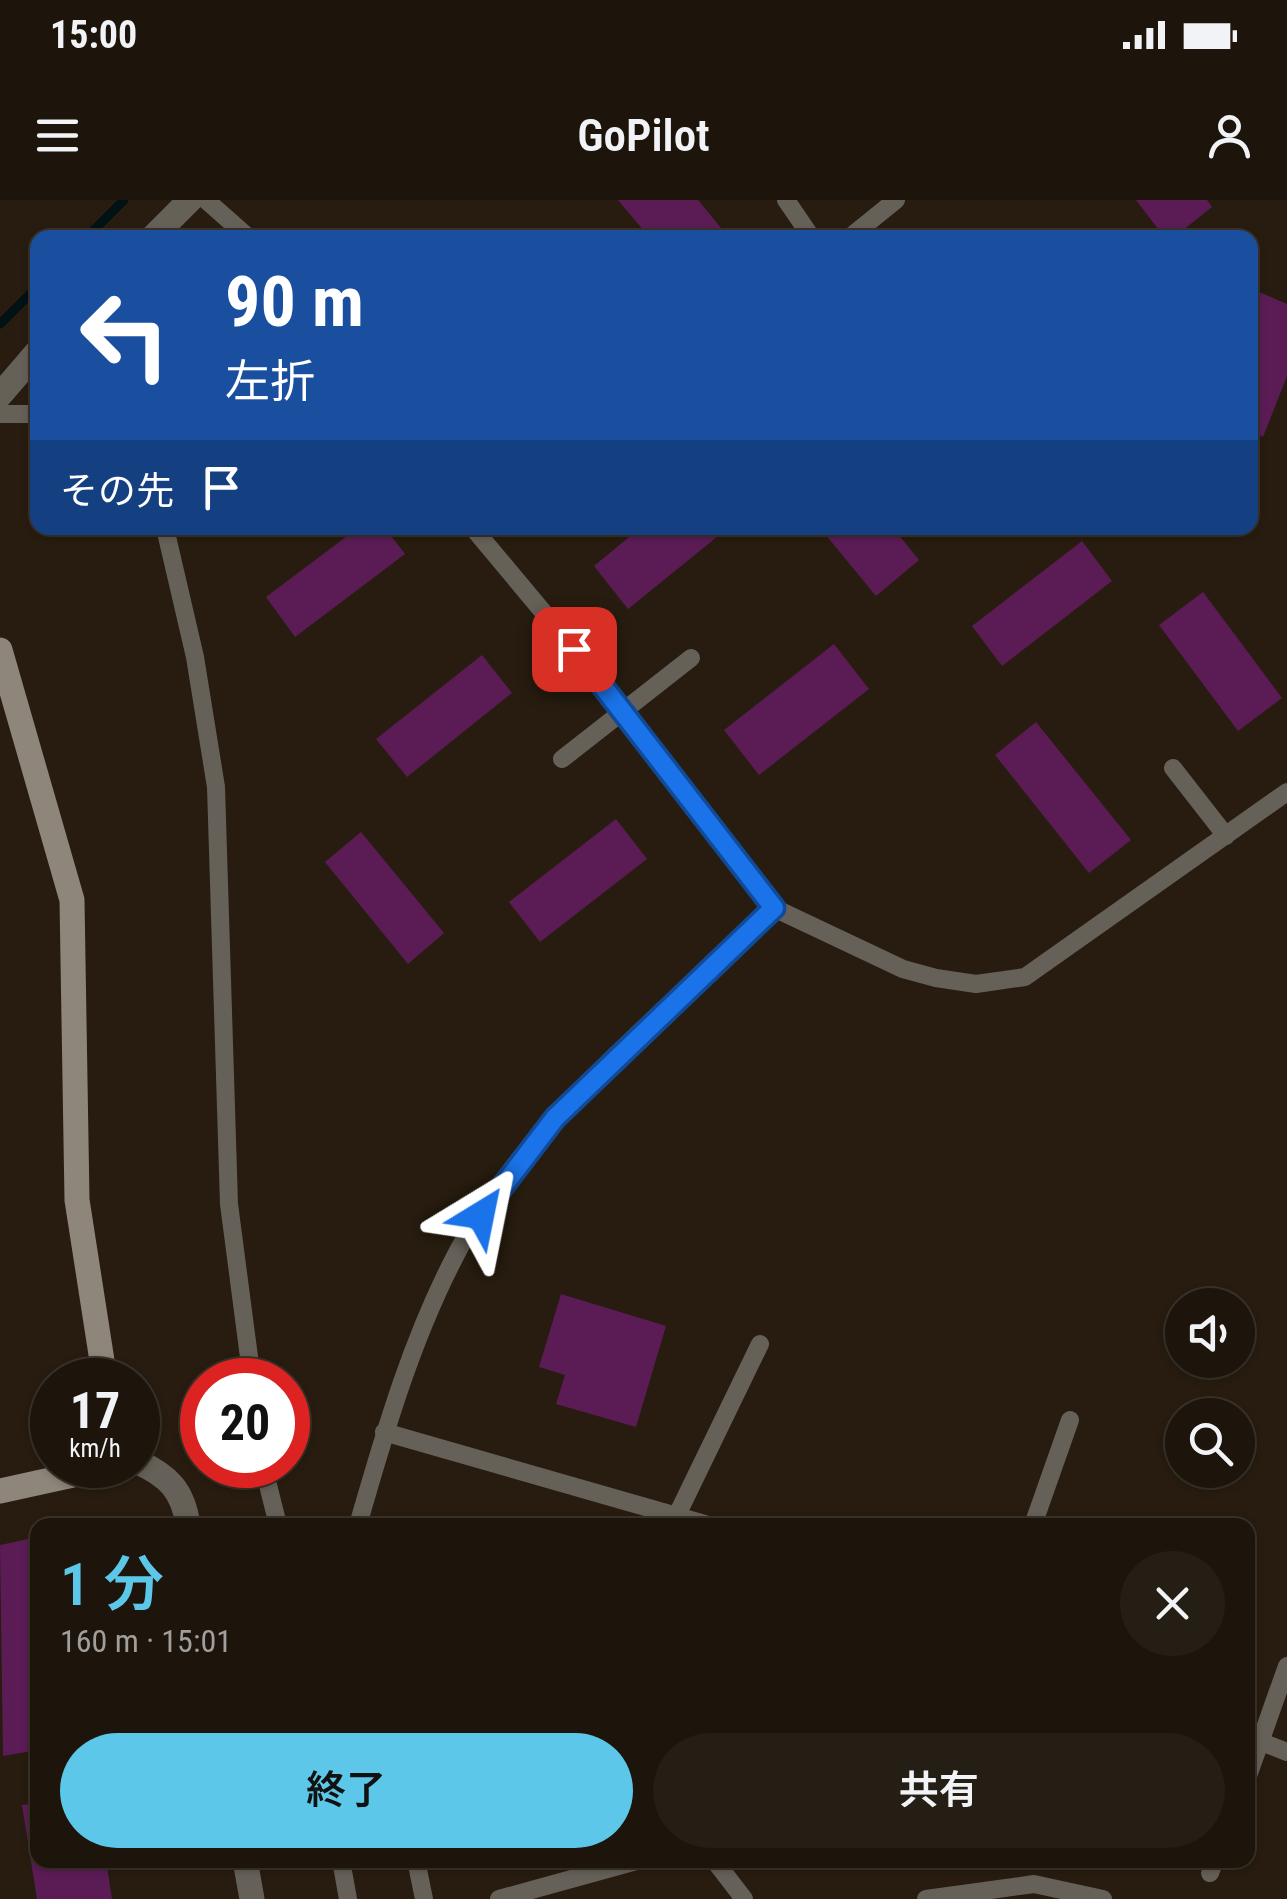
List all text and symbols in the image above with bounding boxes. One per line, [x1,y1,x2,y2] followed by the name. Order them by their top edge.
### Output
[50,13,137,57] text: 15:00
[30,108,85,163] icon: menu
[1202,108,1257,163] icon: person
[577,109,710,162] text: GoPilot
[225,261,364,343] text: 90 m
[60,270,190,400] icon: left
[225,355,315,408] text: 左折
[194,460,249,515] icon: arrive
[60,469,174,513] text: その先
[532,607,617,692] pin
[547,622,602,677] icon: arrive
[429,1163,533,1267] position arrow
[1165,1288,1255,1488] map controls
[1165,1288,1255,1378] button: sound
[180,1358,310,1488] speed limit sign: 20
[70,1382,120,1440] text: 17
[1165,1398,1255,1488] button: search
[69,1434,121,1463] text: km/h
[60,1549,164,1620] text: 1 分
[1120,1551,1225,1656] button: close
[60,1622,232,1660] text: 160 m · 15:01
[60,1733,633,1848] button: 終了
[653,1733,1225,1848] button: 共有

